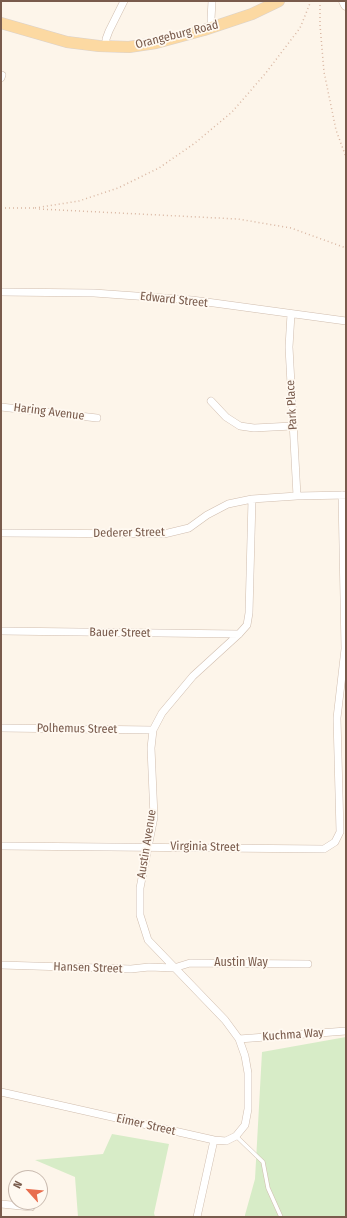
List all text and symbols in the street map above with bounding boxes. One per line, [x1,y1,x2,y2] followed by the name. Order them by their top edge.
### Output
[134,18,220,52] street label: Orangeburg Road
[139,289,209,311] street label: Edward Street
[283,380,301,430] street label: Park Place
[13,401,85,423] street label: Haring Avenue
[93,525,165,541] street label: Dederer Street
[89,625,151,641] street label: Bauer Street
[37,721,117,737] street label: Polhemus Street
[134,808,160,880] street label: Austin Avenue
[170,839,240,855] street label: Virginia Street
[214,956,268,970] street label: Austin Way
[53,960,123,976] street label: Hansen Street
[262,1026,324,1044] street label: Kuchma Way
[115,1111,177,1139] street label: Eimer Street
[8,1170,48,1210] north arrow
[10,1179,25,1191] text: N

